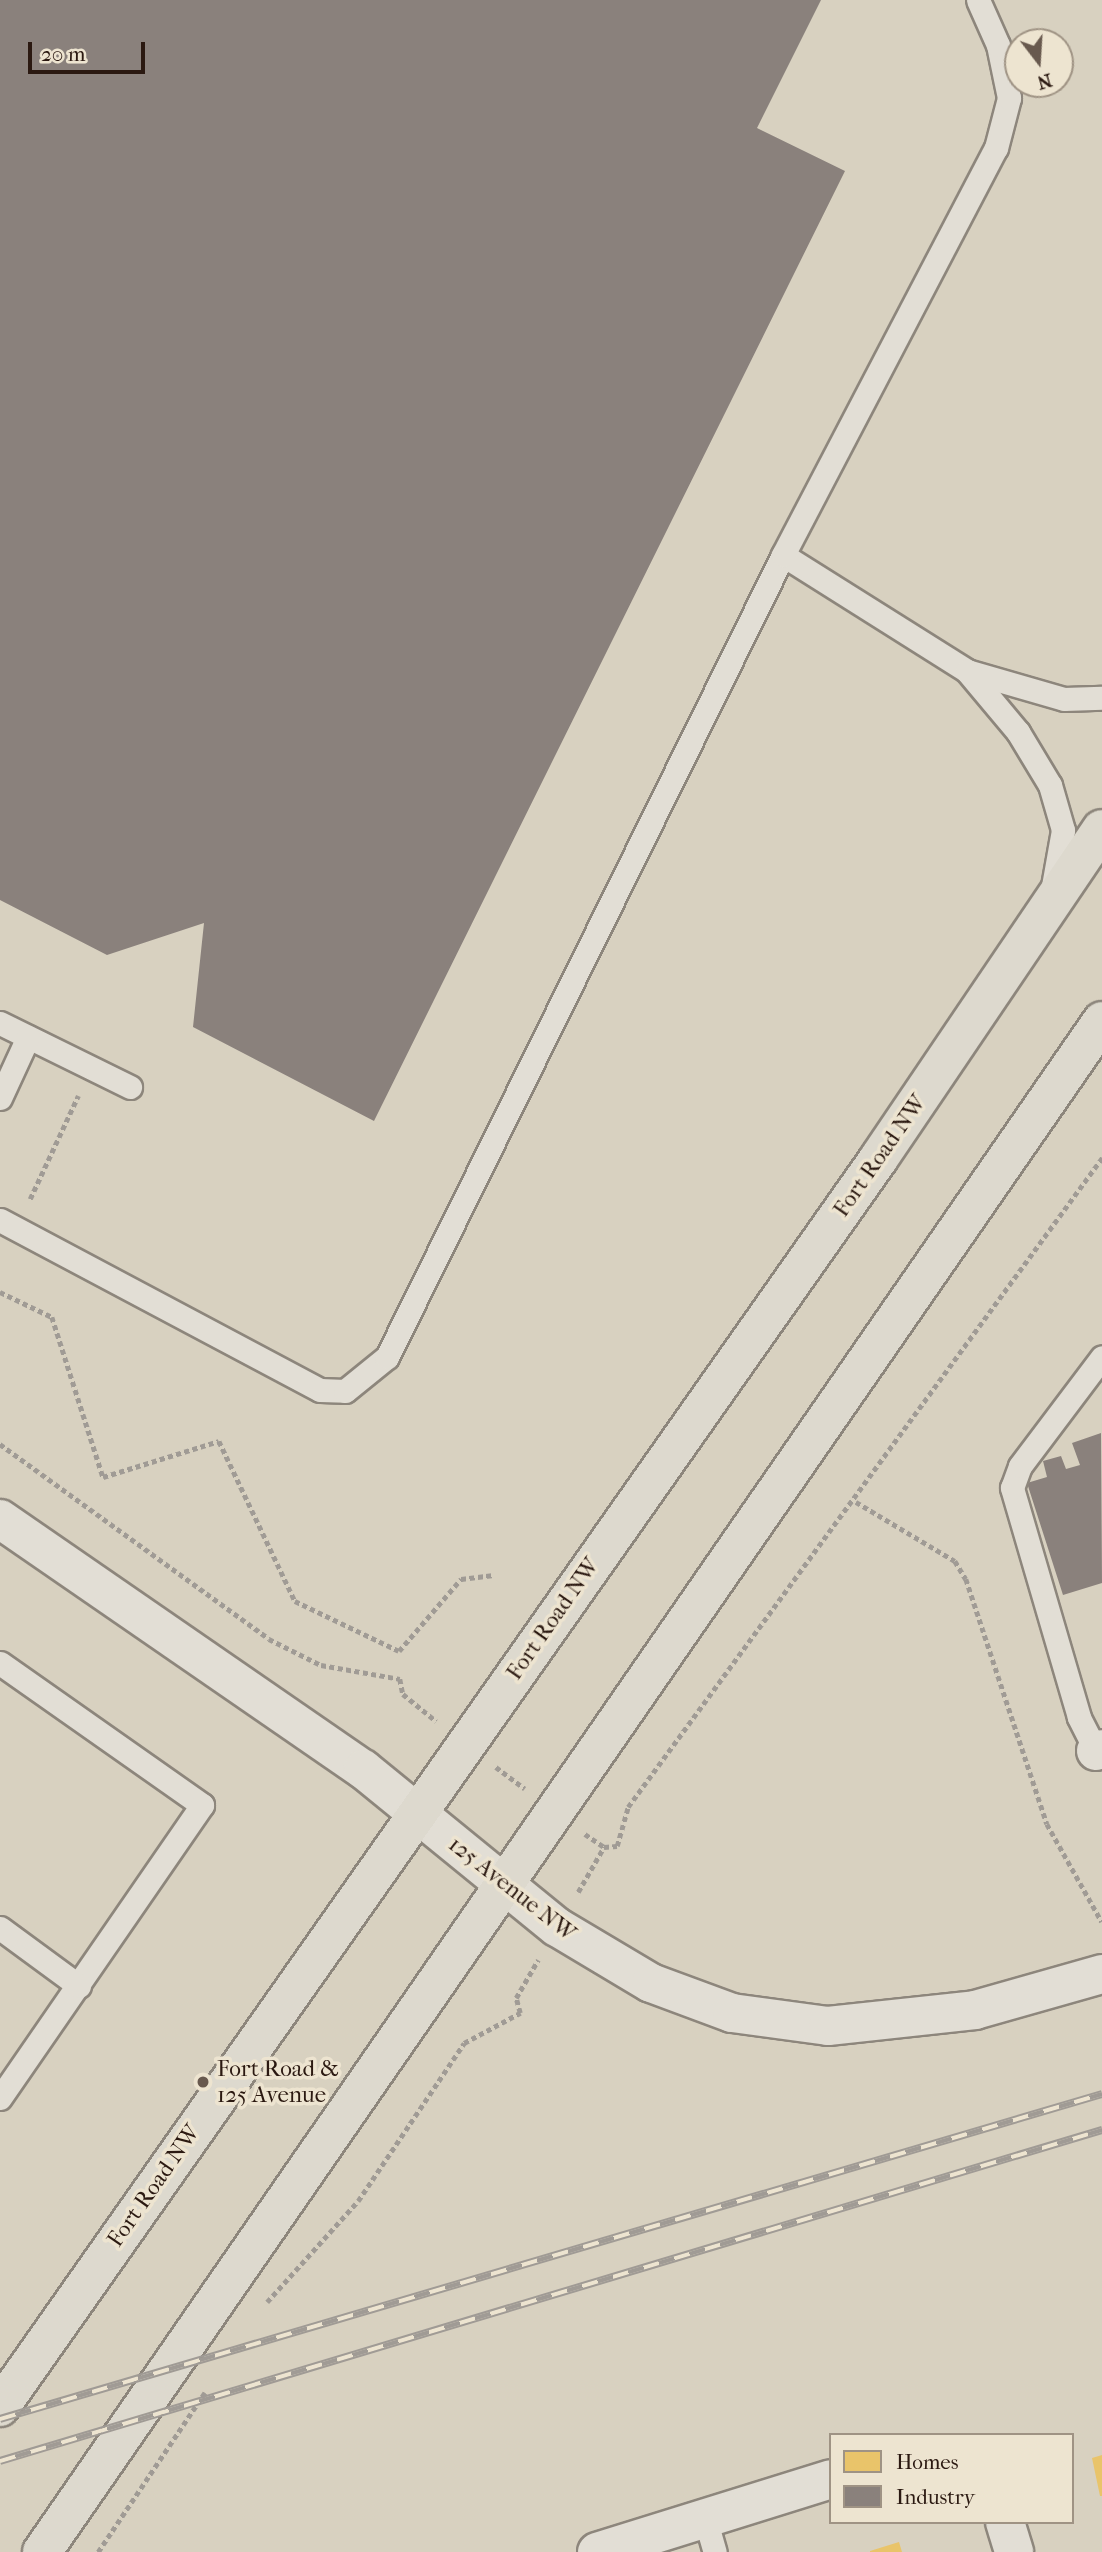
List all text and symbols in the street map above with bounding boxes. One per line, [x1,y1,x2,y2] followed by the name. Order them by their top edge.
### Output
[32,28,149,72] scale bar
[1004,28,1074,98] north arrow
[41,42,85,66] text: 20 m
[1034,69,1055,94] text: N
[828,1090,932,1222] street label: Fort Road NW
[501,1553,605,1685] street label: Fort Road NW
[443,1831,581,1947] street label: 125 Avenue NW
[217,2055,339,2109] place label: Fort Road & 125 Avenue
[195,2074,211,2090] marker: Fort Road & 125 Avenue
[102,2120,206,2252] street label: Fort Road NW
[829,2433,1074,2524] legend
[896,2450,958,2474] text: Homes
[896,2485,975,2509] text: Industry

